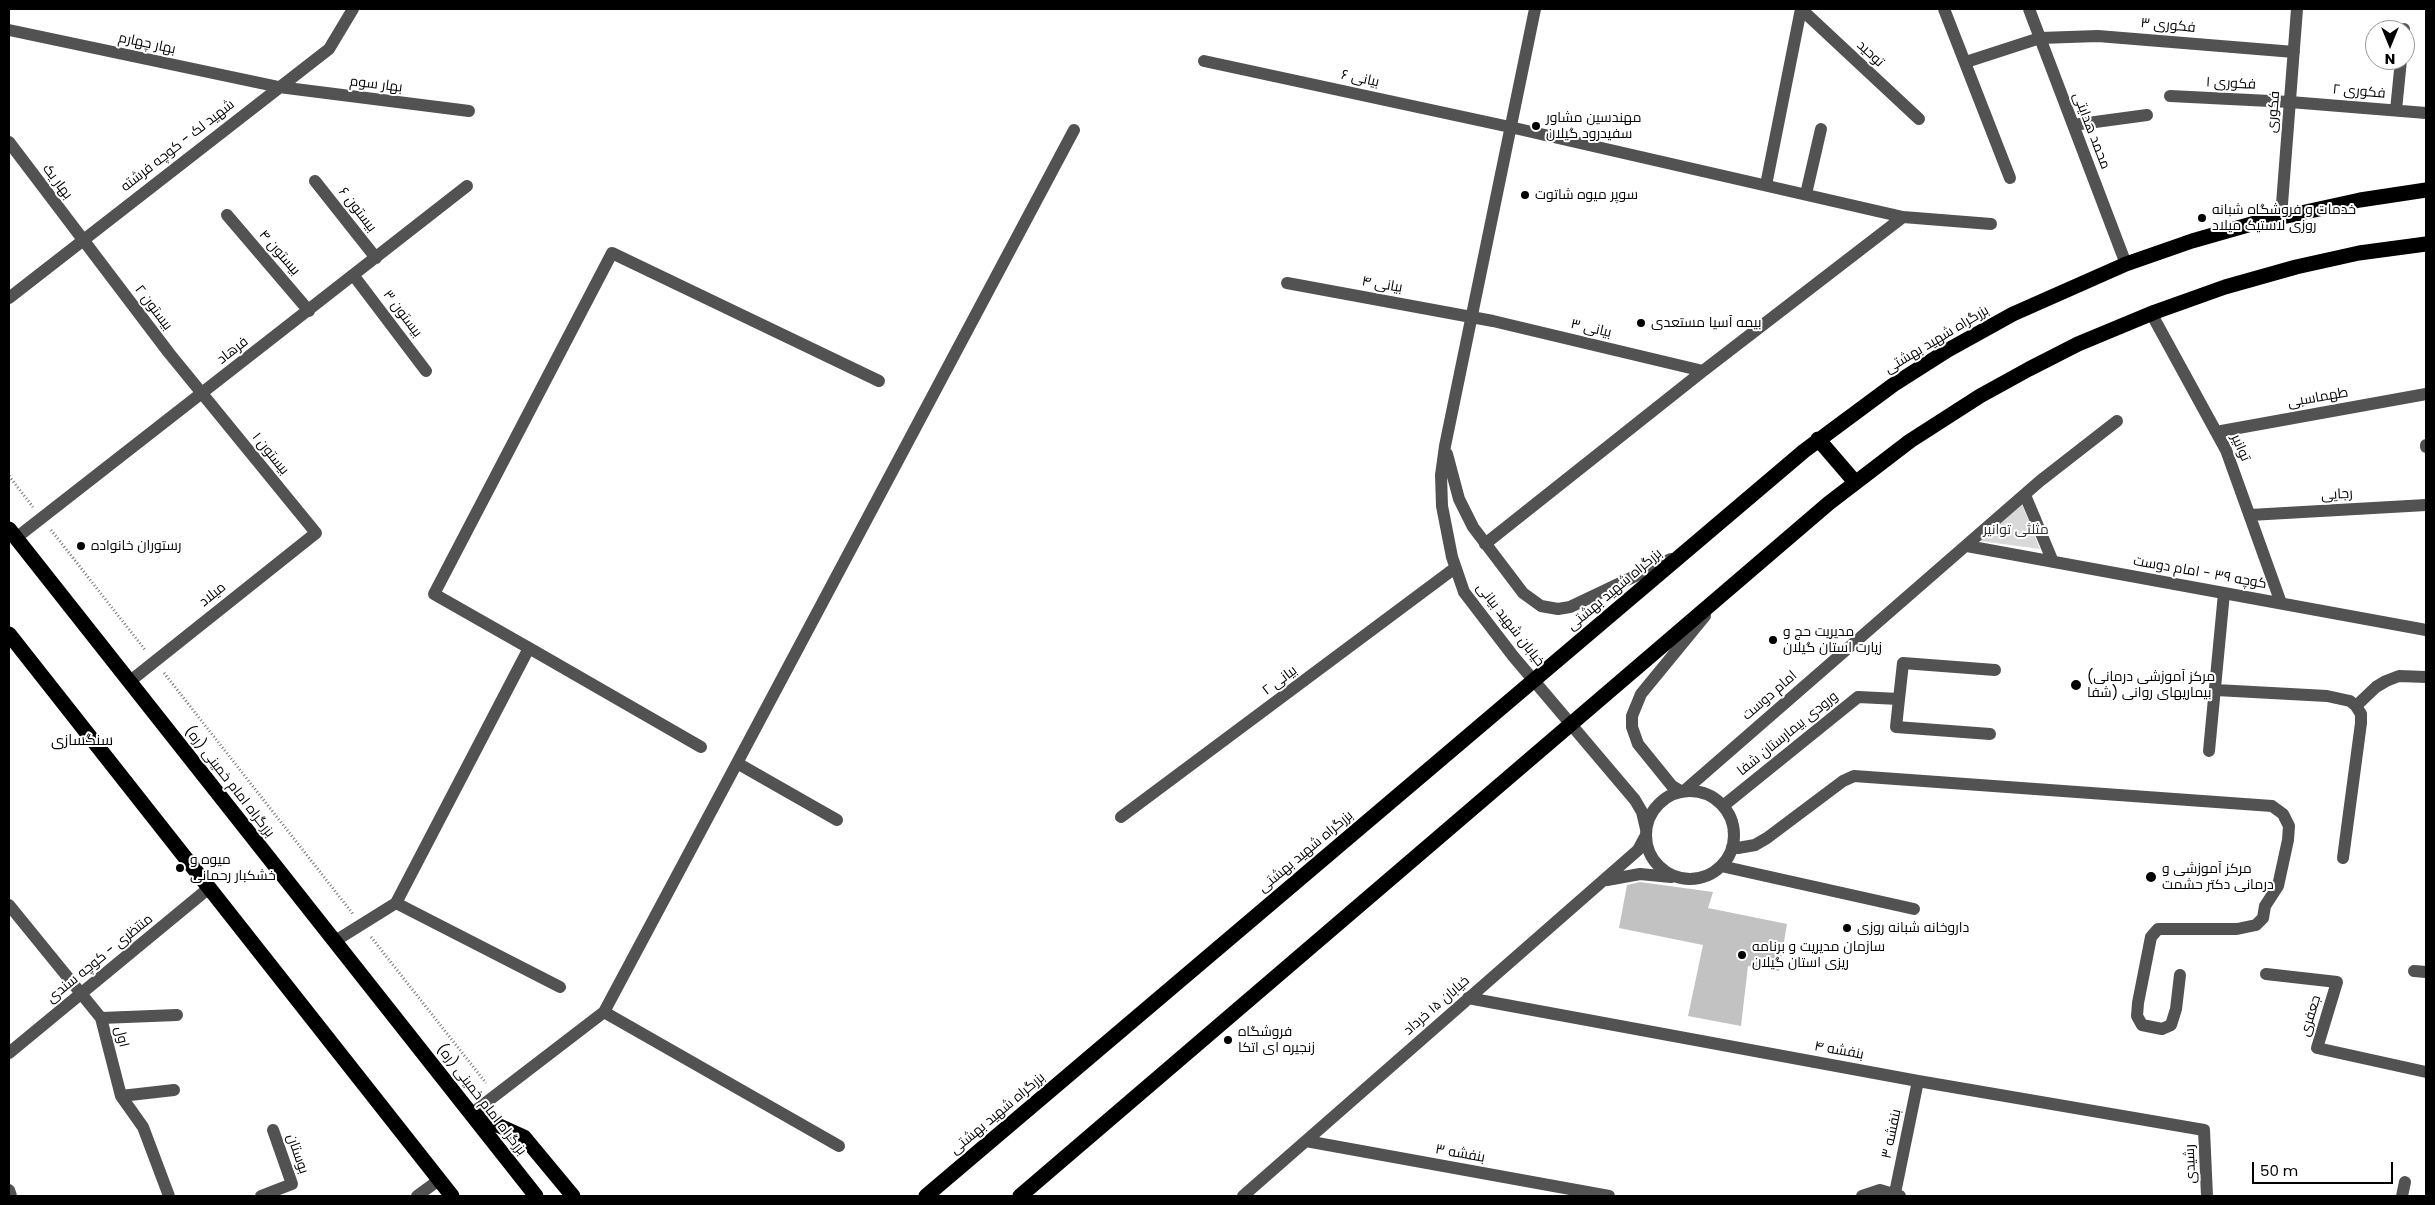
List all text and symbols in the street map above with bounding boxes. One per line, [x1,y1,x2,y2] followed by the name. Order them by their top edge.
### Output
[2140,15,2196,37] street label: فکوری ۳
[2365,20,2415,70] north arrow
[117,30,177,58] street label: بهار چهارم
[1853,37,1887,71] street label: توحید
[2385,49,2395,69] text: N
[1339,67,1381,91] street label: بیانی ۶
[349,73,403,97] street label: بهار سوم
[2206,74,2256,94] street label: فکوری ۱
[2332,81,2386,103] street label: فکوری ۲
[2069,90,2113,172] street label: محمد هدایتی
[2264,90,2284,134] street label: فکوری
[118,96,238,196] street label: شهید لک - کوچه فرشته
[1546,110,1642,142] place label: مهندسین مشاور سفیدرود گیلان
[1530,120,1542,132] marker: مهندسین مشاور سفیدرود گیلان
[38,161,76,203] street label: بهار یک
[334,184,380,236] street label: بیستون ۶
[1535,187,1638,203] place label: سوپر میوه شاتوت
[1519,189,1531,201] marker: سوپر میوه شاتوت
[2212,202,2356,234] place label: خدمات و فروشگاه شبانه روزی لاستیک میلاد
[2196,212,2208,224] marker: خدمات و فروشگاه شبانه روزی لاستیک میلاد
[255,227,303,279] street label: بیستون ۴
[1360,273,1404,297] street label: بیانی ۴
[130,282,176,334] street label: بیستون ۲
[379,287,425,341] street label: بیستون ۳
[1882,302,1992,378] street label: بزرگراه شهید بهشتی
[1651,315,1762,331] place label: بیمه آسیا مستعدی
[1569,316,1613,342] street label: بیانی ۳
[1635,317,1647,329] marker: بیمه آسیا مستعدی
[214,334,252,368] street label: فرهاد
[2286,384,2350,412] street label: طهماسبی
[248,429,292,479] street label: بیستون ۱
[2227,432,2253,464] street label: توانیر
[2321,486,2353,504] street label: رجایی
[1983,522,2049,538] park label: مثلثی توانیر
[91,538,181,554] place label: رستوران خانواده
[75,540,87,552] marker: رستوران خانواده
[1564,545,1666,635] street label: بزرگراه شهید بهشتی
[2132,553,2268,593] street label: کوچه ۳۹ - امام دوست
[196,579,230,611] street label: میلاد
[1472,580,1548,670] street label: خیابان شهید بیانی
[1783,624,1882,656] place label: مدیریت حج و زیارت استان گیلان
[1767,634,1779,646] marker: مدیریت حج و زیارت استان گیلان
[1259,662,1301,700] street label: بیانی ۲
[1739,668,1801,724] street label: امام دوست
[2087,669,2215,702] place label: (مرکز آموزشی درمانی بیماریهای روانی (شفا
[2069,678,2083,692] marker: (مرکز آموزشی درمانی بیماریهای روانی (شفا
[1734,688,1842,780] street label: ورودی بیمارستان شفا
[180,723,278,841] street label: بزرگراه امام خمینی (ره)
[51,732,113,750] district label: سنگسازی
[1255,807,1357,897] street label: بزرگراه شهید بهشتی
[190,852,276,884] place label: میوه و خشکبار رحمانی
[2162,861,2274,894] place label: مرکز آموزشی و ‌درمانی دکتر حشمت
[174,862,186,874] marker: میوه و خشکبار رحمانی
[2144,870,2158,884] marker: مرکز آموزشی و ‌درمانی دکتر حشمت
[43,911,157,1007] street label: منتظری - کوچه سندی
[1857,920,1969,936] place label: داروخانه شبانه روزی
[1841,922,1853,934] marker: داروخانه شبانه روزی
[1752,939,1885,972] place label: سازمان مدیریت و برنامه ریزی استان گیلان
[1736,949,1748,961] marker: سازمان مدیریت و برنامه ریزی استان گیلان
[1401,973,1473,1039] street label: خیابان ۱۵ خرداد
[2297,993,2325,1039] street label: جعفری
[1238,1024,1315,1056] place label: فروشگاه زنجیره ای اتکا
[110,1025,132,1049] street label: اول
[1222,1034,1234,1046] marker: فروشگاه زنجیره ای اتکا
[1813,1038,1865,1064] street label: بنفشه ۴
[432,1041,530,1159] street label: بزرگراه امام خمینی (ره)
[947,1069,1049,1159] street label: بزرگراه شهید بهشتی
[1879,1108,1905,1160] street label: بنفشه ۳
[282,1132,312,1176] street label: بوستان
[1434,1141,1486,1167] street label: بنفشه ۳
[2182,1144,2200,1184] street label: رشیدی
[2255,1152,2396,1184] scale bar
[2260,1160,2298,1181] text: 50 m

